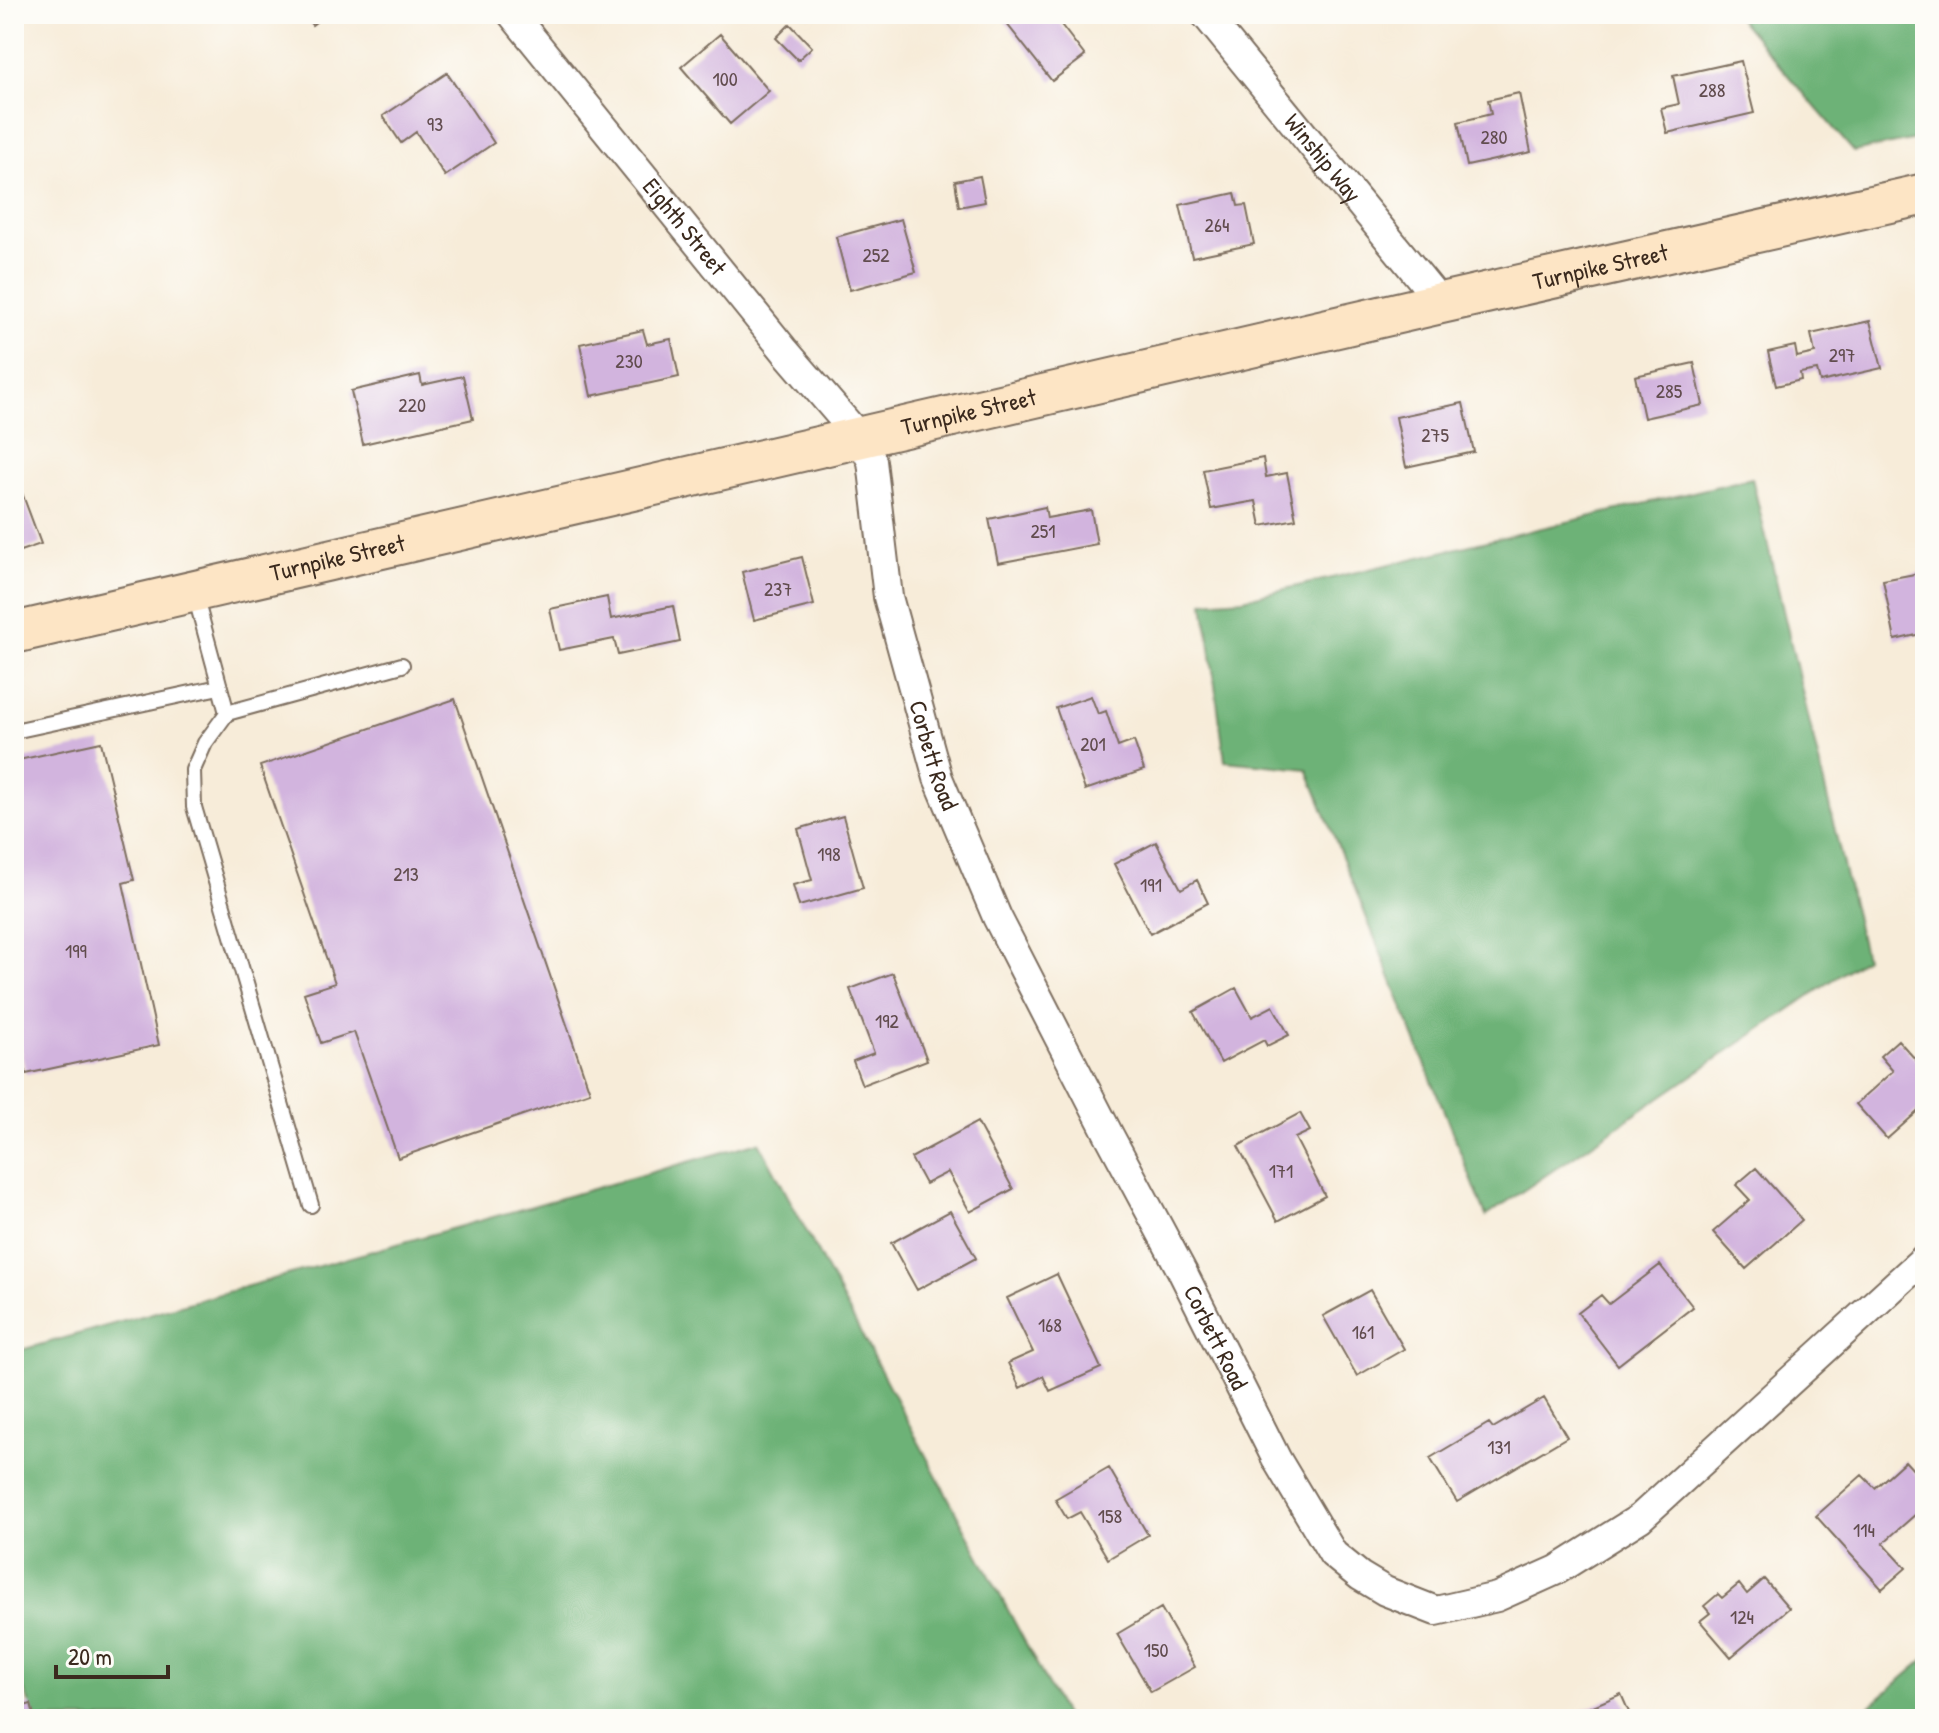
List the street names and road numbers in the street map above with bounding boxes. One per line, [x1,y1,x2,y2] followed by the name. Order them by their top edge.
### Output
[1278,106,1369,209] street label: Winship Way
[636,171,735,282] street label: Eighth Street
[1529,235,1671,297] street label: Turnpike Street
[898,380,1040,442] street label: Turnpike Street
[267,526,409,588] street label: Turnpike Street
[902,697,967,815] street label: Corbett Road
[1177,1279,1256,1395] street label: Corbett Road

